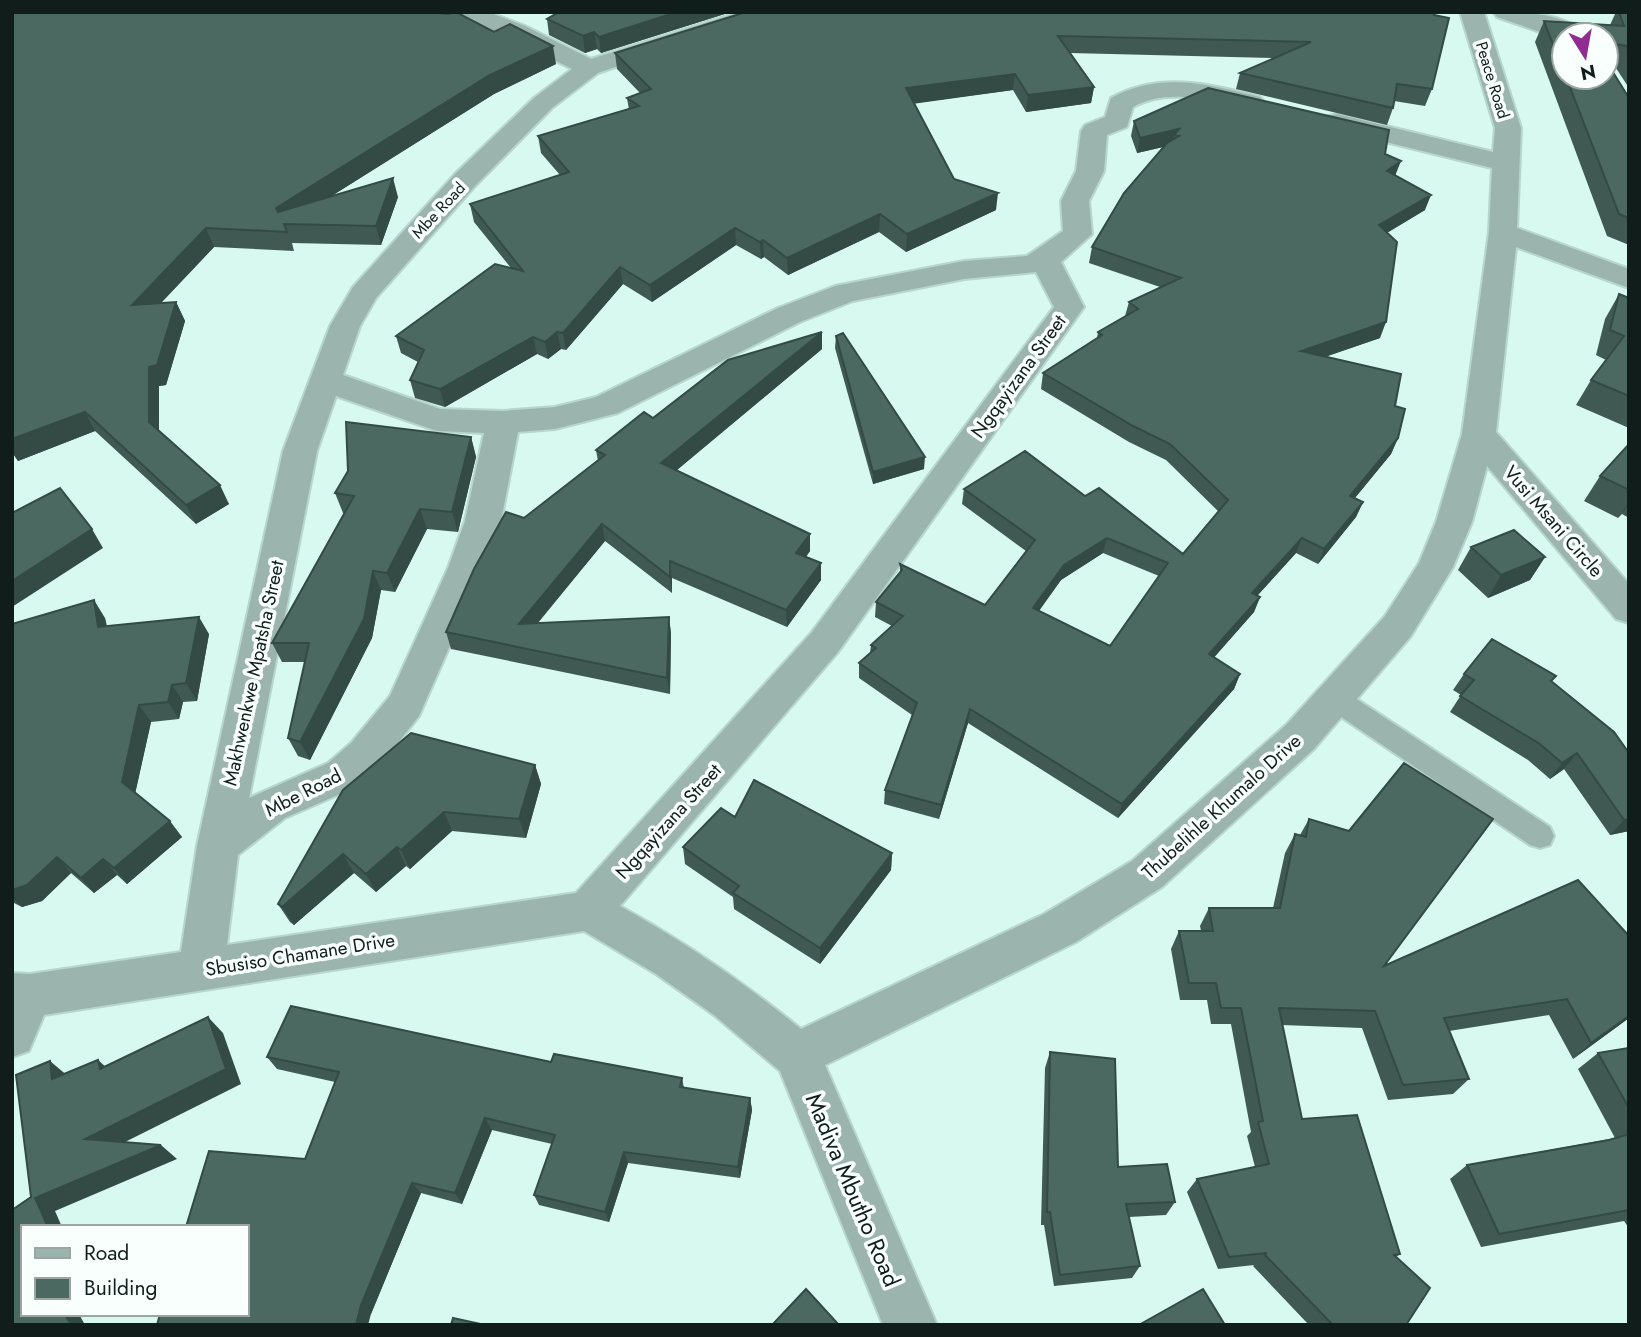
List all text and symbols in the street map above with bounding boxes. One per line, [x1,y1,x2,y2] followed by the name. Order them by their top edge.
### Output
[1550,21,1620,91] north arrow
[1470,39,1515,121] street label: Peace Road
[1578,58,1598,87] text: N
[406,177,471,244] street label: Mbe Road
[964,309,1073,444] street label: Ngqayizana Street
[1498,460,1610,583] street label: Vusi Msani Circle
[216,558,291,788] street label: Makhwenkwe Mpatsha Street
[1136,727,1307,885] street label: Thubelihle Khumalo Drive
[609,757,728,885] street label: Ngqayizana Street
[260,762,346,823] street label: Mbe Road
[203,926,397,983] street label: Sbusiso Chamane Drive
[797,1088,909,1292] street label: Madiva Mbutho Road
[21,1225,248,1316] legend
[84,1238,129,1268] text: Road
[84,1273,157,1303] text: Building

